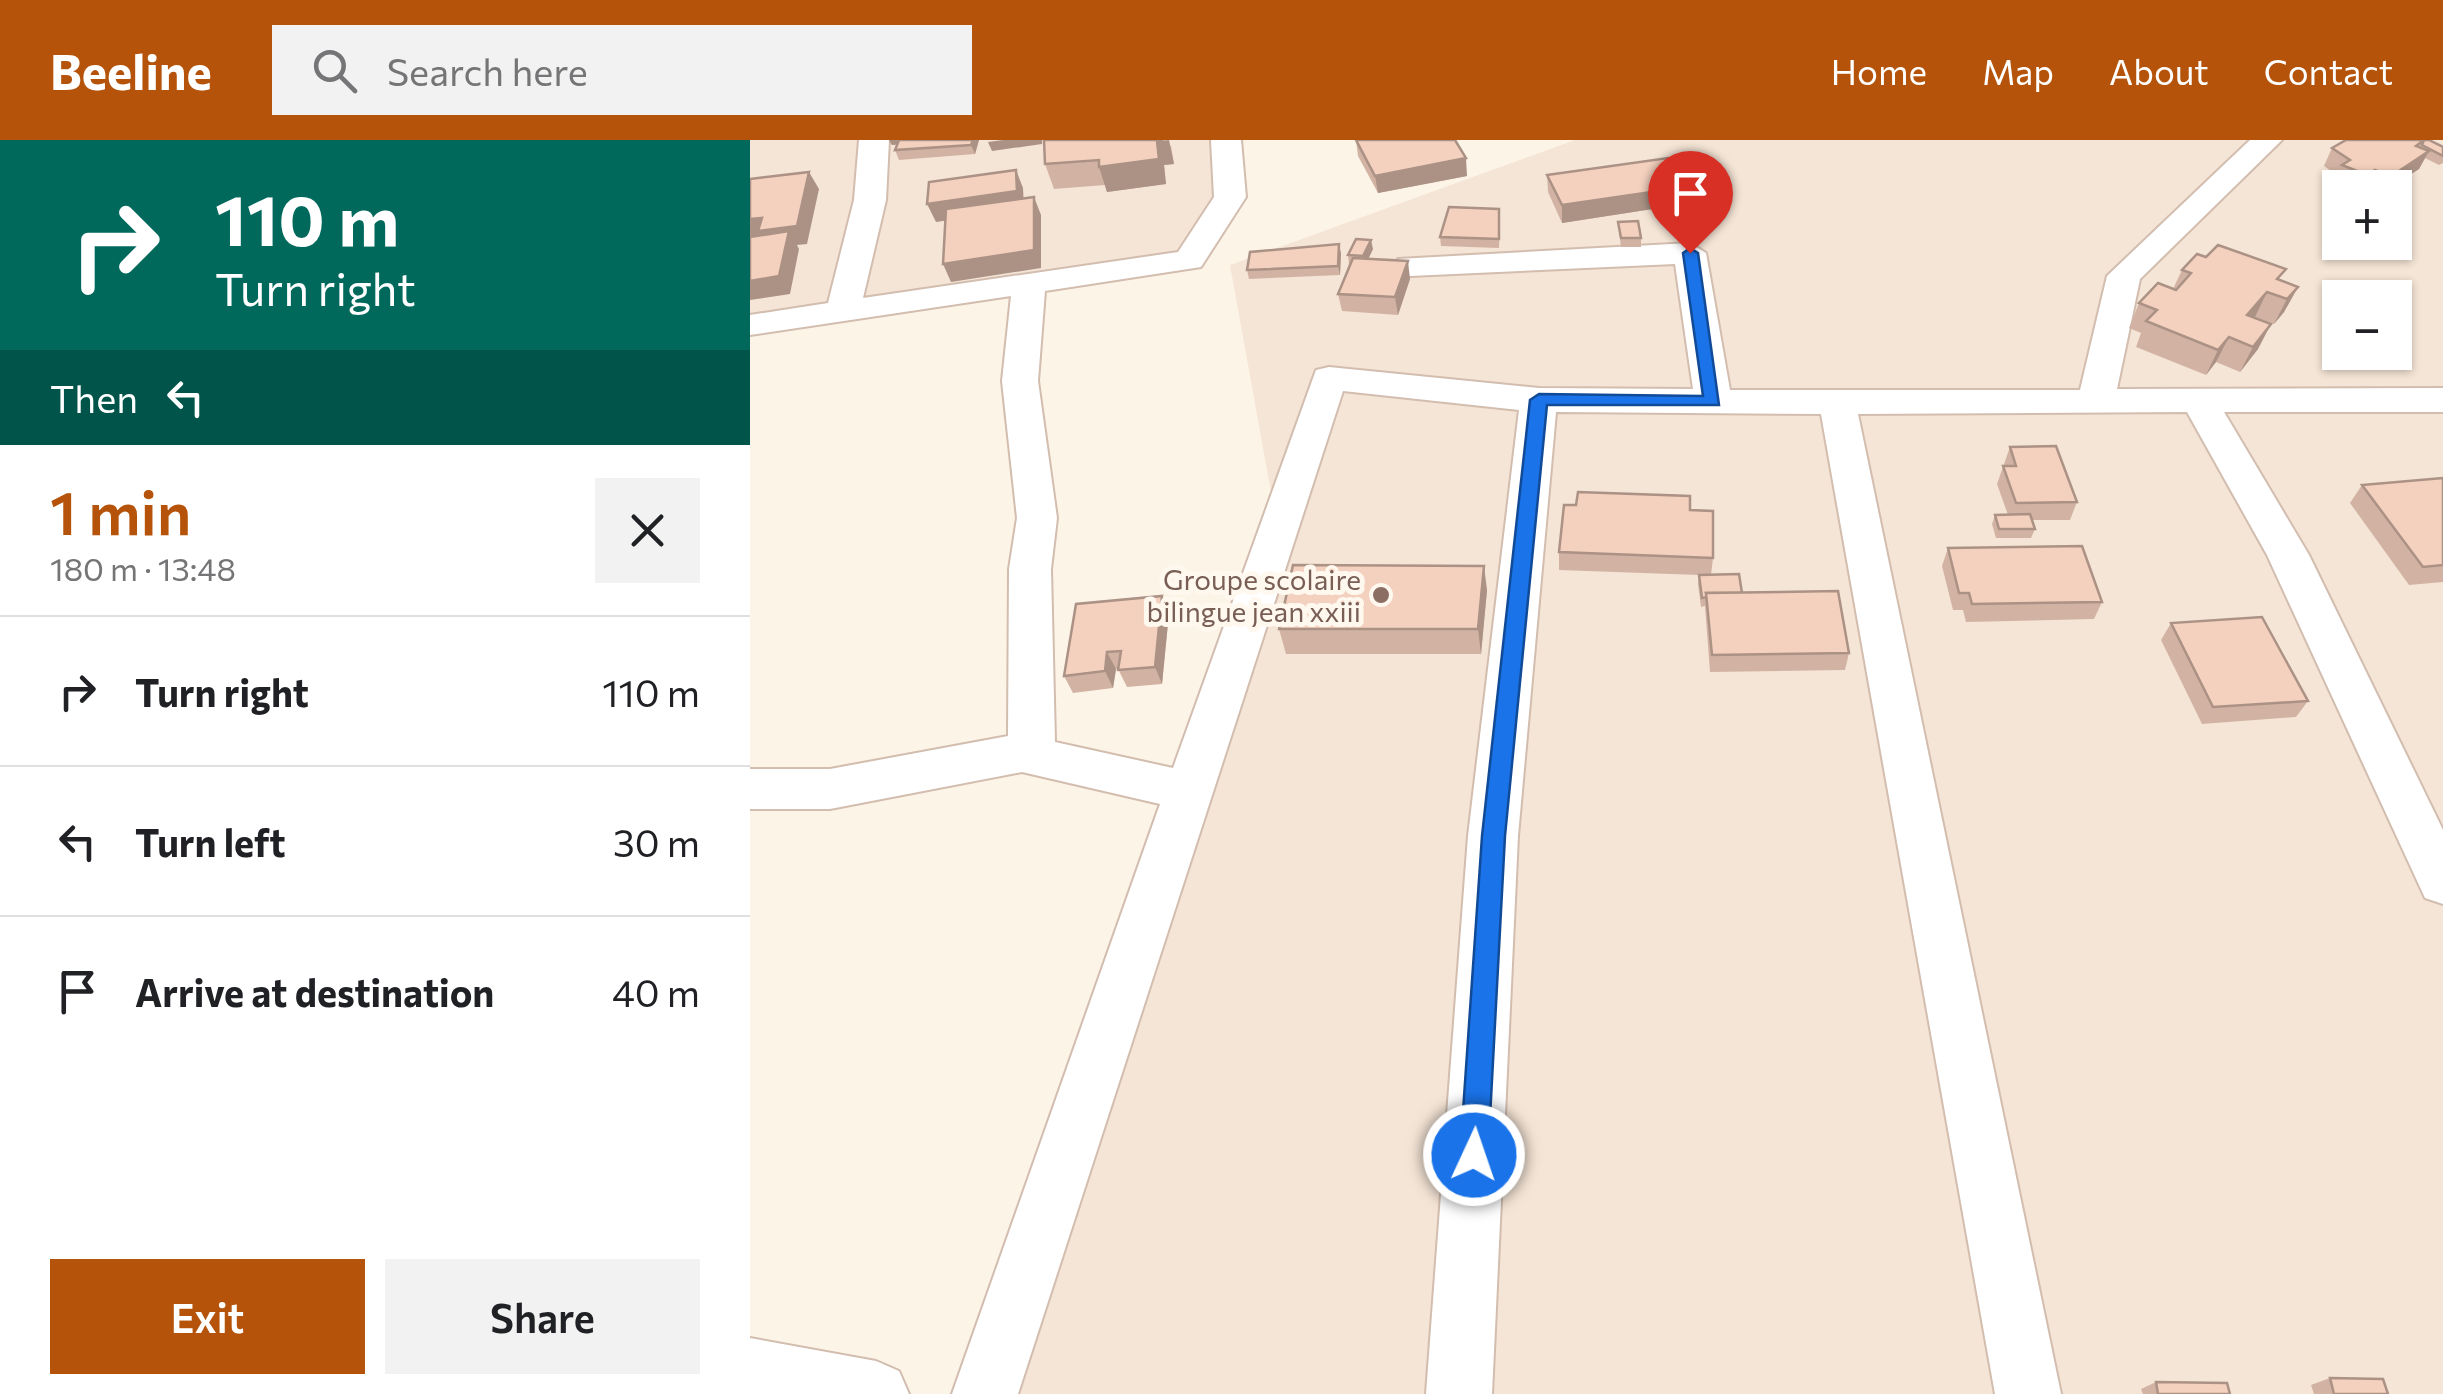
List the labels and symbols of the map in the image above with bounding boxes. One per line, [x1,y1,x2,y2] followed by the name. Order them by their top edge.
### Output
[1648,151,1733,254] pin
[1147,562,1361,628] place label: Groupe scolaire bilingue jean xxiii
[1370,584,1392,606] marker: Groupe scolaire bilingue jean xxiii
[1422,1103,1526,1207] position arrow

